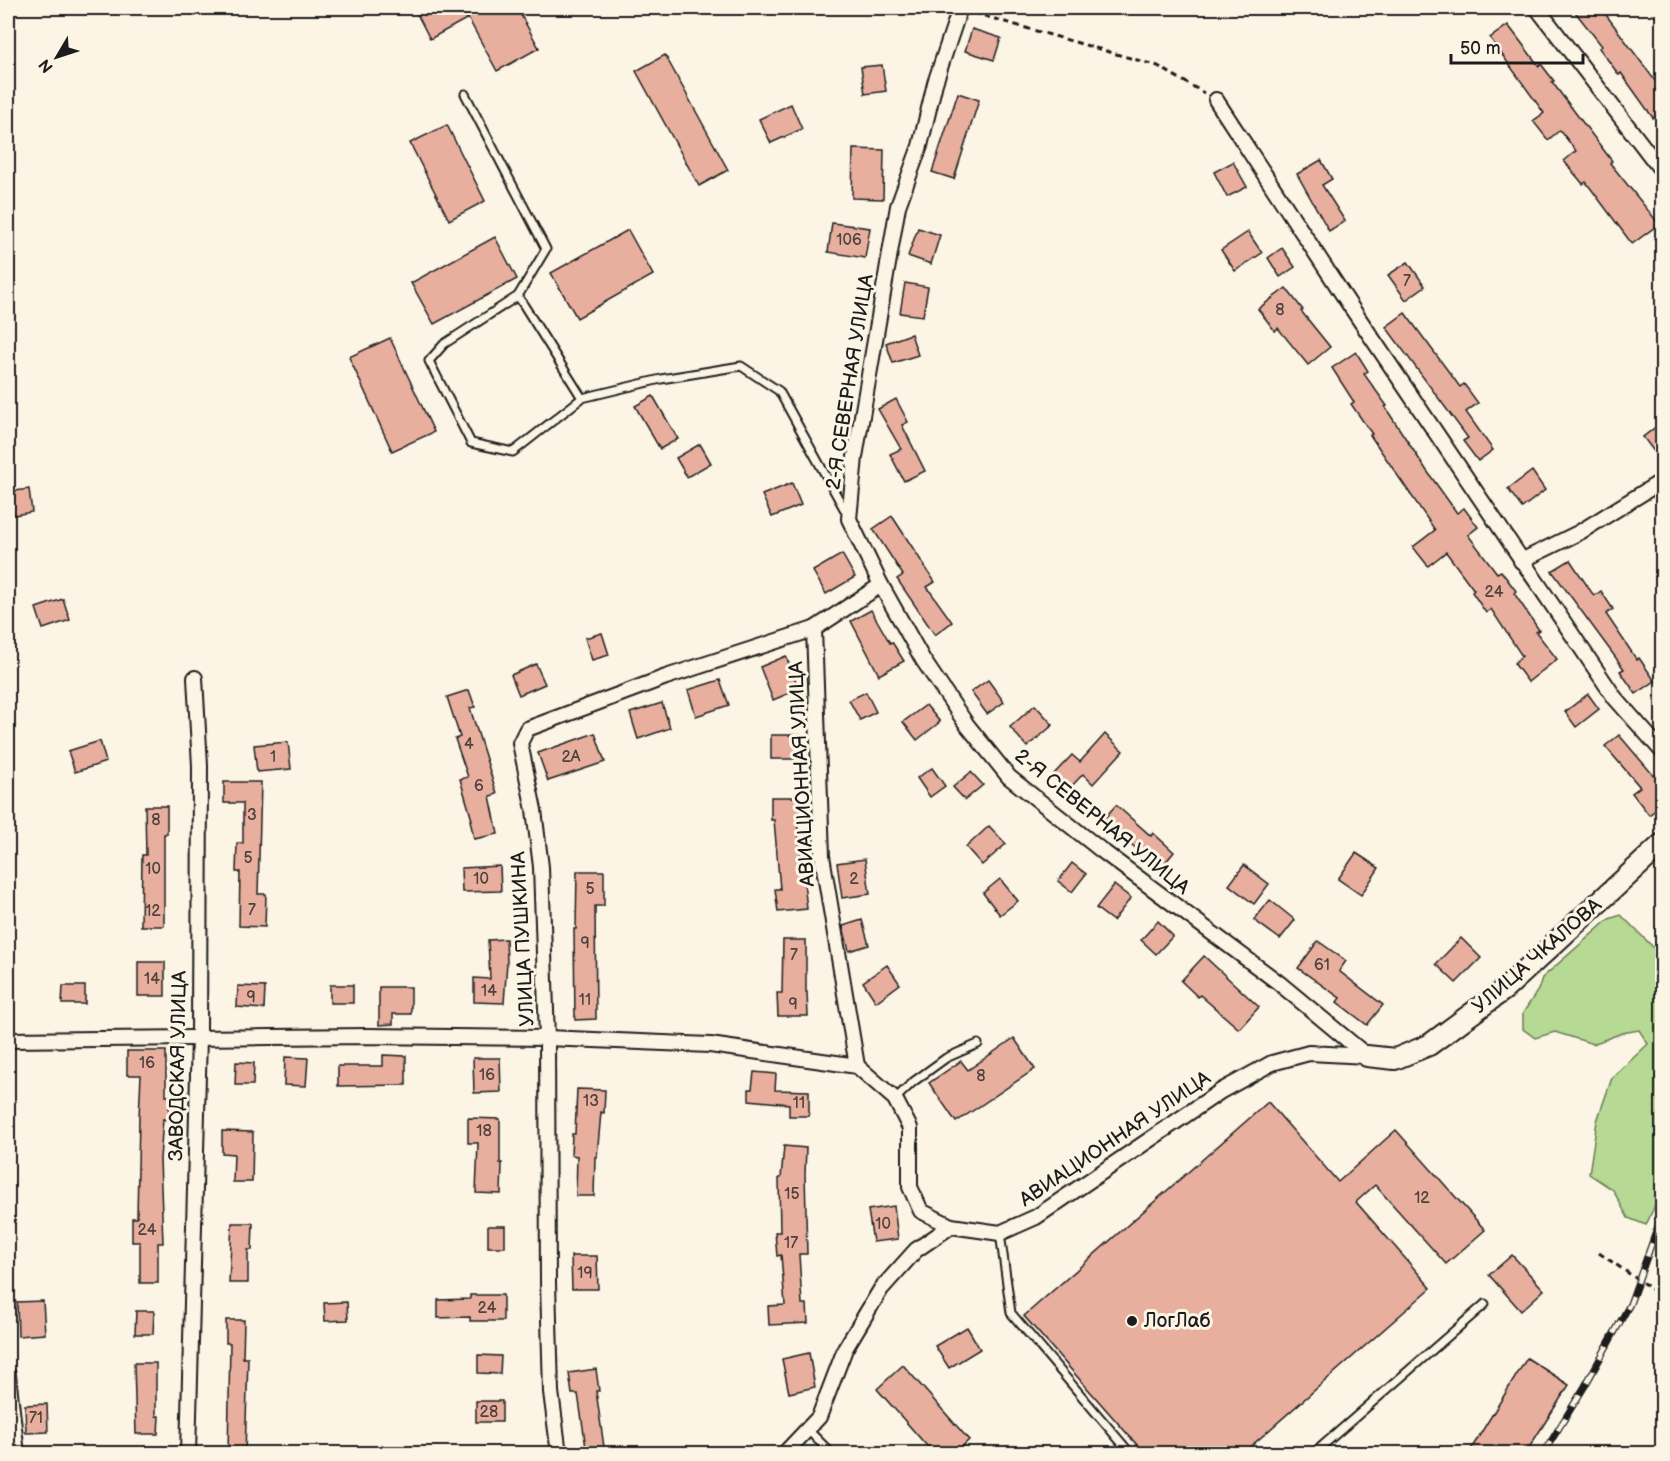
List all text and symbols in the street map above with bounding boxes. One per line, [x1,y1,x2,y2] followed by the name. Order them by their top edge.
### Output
[27,27,87,87] north arrow
[1451,27,1583,65] scale bar
[1460,38,1501,59] text: 50 m
[35,55,58,76] text: N
[836,231,862,250] house number: 106
[821,272,879,491] street label: 2-Я СЕВЕРНАЯ УЛИЦА
[1403,272,1411,291] house number: 7
[1275,301,1285,320] house number: 8
[1485,583,1504,602] house number: 24
[784,660,820,888] street label: АВИАЦИОННАЯ УЛИЦА
[464,735,474,754] house number: 4
[1010,744,1195,900] street label: 2-Я СЕВЕРНАЯ УЛИЦА
[270,748,276,767] house number: 1
[561,748,581,767] house number: 2А
[474,777,484,796] house number: 6
[247,806,257,825] house number: 3
[151,811,161,830] house number: 8
[243,849,253,868] house number: 5
[506,850,540,1027] street label: УЛИЦА ПУШКИНА
[145,860,161,879] house number: 10
[473,870,489,889] house number: 10
[849,870,859,889] house number: 2
[585,880,595,899] house number: 5
[1467,893,1607,1019] street label: УЛИЦА ЧКАЛОВА
[248,901,256,920] house number: 7
[145,902,161,921] house number: 12
[580,934,590,953] house number: 9
[790,946,798,965] house number: 7
[1314,956,1330,975] house number: 61
[144,970,160,989] house number: 14
[164,970,192,1161] street label: ЗАВОДСКАЯ УЛИЦА
[481,982,497,1001] house number: 14
[246,988,256,1007] house number: 9
[579,991,591,1010] house number: 11
[788,995,798,1014] house number: 9
[139,1054,155,1073] house number: 16
[479,1066,495,1085] house number: 16
[1014,1066,1216,1213] street label: АВИАЦИОННАЯ УЛИЦА
[976,1067,986,1086] house number: 8
[583,1092,599,1111] house number: 13
[793,1094,805,1113] house number: 11
[476,1122,492,1141] house number: 18
[784,1185,800,1204] house number: 15
[1414,1189,1430,1208] house number: 12
[875,1215,891,1234] house number: 10
[138,1221,157,1240] house number: 24
[784,1234,798,1253] house number: 17
[577,1264,593,1283] house number: 19
[478,1299,497,1318] house number: 24
[1143,1309,1211,1333] place label: ЛогЛаб
[1125,1314,1139,1328] marker: ЛогЛаб
[480,1403,498,1422] house number: 28
[29,1409,43,1428] house number: 71

